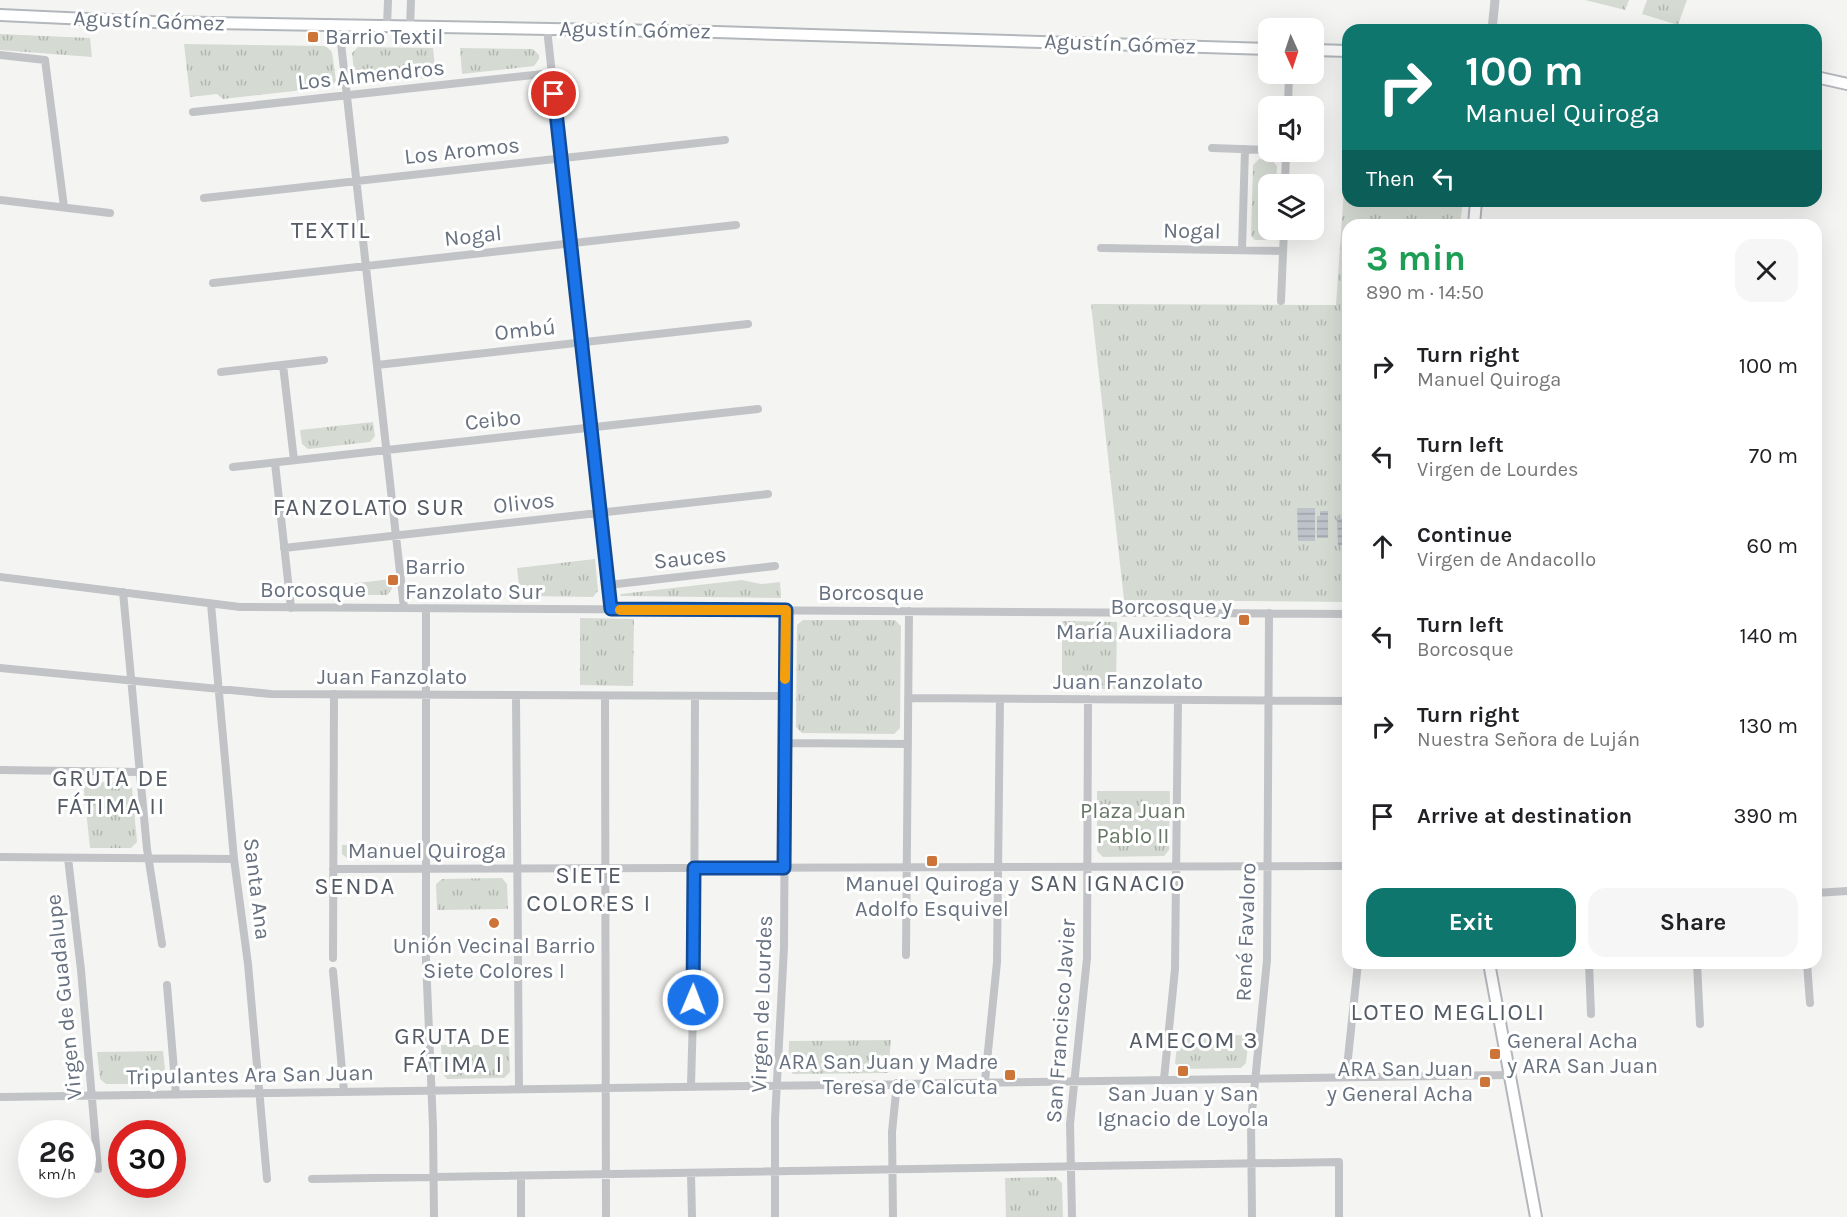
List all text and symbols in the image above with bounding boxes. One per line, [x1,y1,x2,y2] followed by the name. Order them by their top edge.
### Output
[73,5,225,37] street label: Agustín Gómez
[559,16,711,44] street label: Agustín Gómez
[1258,18,1324,84] north arrow
[1258,18,1324,240] map controls
[325,24,443,50] place label: Barrio Textil
[1044,28,1196,60] street label: Agustín Gómez
[306,30,320,44] marker: Barrio Textil
[1465,46,1584,96] text: 100 m
[1366,48,1444,126] icon: right
[296,54,446,96] street label: Los Almendros
[528,68,579,119] pin
[537,77,570,110] icon: arrive
[1258,96,1324,162] button: sound
[1465,97,1660,129] text: Manuel Quiroga
[403,132,521,170] street label: Los Aromos
[1427,162,1460,195] icon: left
[1366,166,1415,192] text: Then
[1258,174,1324,240] button: layers
[291,216,371,244] district label: TEXTIL
[1163,217,1221,245] street label: Nogal
[443,220,503,252] street label: Nogal
[1366,237,1466,279] text: 3 min
[1735,239,1798,302] button: close
[1366,281,1484,304] text: 890 m · 14:50
[493,314,557,346] street label: Ombú
[1417,342,1520,368] text: Turn right
[1366,350,1399,383] icon: right
[1739,353,1798,379] text: 100 m
[1417,368,1561,391] text: Manuel Quiroga
[464,404,522,436] street label: Ceibo
[1417,432,1504,458] text: Turn left
[1366,440,1399,473] icon: left
[1749,443,1798,469] text: 70 m
[1417,458,1579,481] text: Virgen de Lourdes
[492,487,556,519] street label: Olivos
[273,493,465,521] district label: FANZOLATO SUR
[1417,522,1512,548] text: Continue
[1366,530,1399,563] icon: ahead
[1747,533,1798,559] text: 60 m
[652,541,728,575] street label: Sauces
[1417,548,1596,571] text: Virgen de Andacollo
[405,554,542,605] place label: Barrio Fanzolato Sur
[386,573,400,587] marker: Barrio Fanzolato Sur
[260,577,366,603] street label: Borcosque
[818,580,924,606] street label: Borcosque
[1056,594,1232,645] place label: Borcosque y María Auxiliadora
[1417,612,1504,638] text: Turn left
[1237,613,1251,627] marker: Borcosque y María Auxiliadora
[1366,620,1399,653] icon: left
[1740,623,1798,649] text: 140 m
[1417,638,1513,661] text: Borcosque
[317,664,467,690] street label: Juan Fanzolato
[1053,669,1203,695] street label: Juan Fanzolato
[1417,702,1520,728] text: Turn right
[1366,710,1399,743] icon: right
[1739,713,1798,739] text: 130 m
[1417,728,1640,751] text: Nuestra Señora de Luján
[52,764,170,820] district label: GRUTA DE FÁTIMA II
[1080,798,1186,849] park label: Plaza Juan Pablo II
[1366,800,1399,833] icon: arrive
[1417,803,1632,829] text: Arrive at destination
[1733,803,1798,829] text: 390 m
[238,837,276,941] street label: Santa Ana
[348,838,506,864] street label: Manuel Quiroga
[925,854,939,868] marker: Manuel Quiroga y Adolfo Esquivel
[526,861,652,917] district label: SIETE COLORES I
[1231,862,1261,1002] street label: René Favaloro
[1030,869,1186,897] district label: SAN IGNACIO
[845,871,1019,922] place label: Manuel Quiroga y Adolfo Esquivel
[314,872,396,900] district label: SENDA
[1366,888,1576,957] button: Exit
[1588,888,1798,957] button: Share
[40,893,88,1101] street label: Virgen de Guadalupe
[746,915,778,1093] street label: Virgen de Lourdes
[487,916,501,930] marker: Unión Vecinal Barrio Siete Colores I
[1041,918,1081,1124] street label: San Francisco Javier
[393,933,595,984] place label: Unión Vecinal Barrio Siete Colores I
[661,968,725,1032] position arrow
[1350,998,1546,1026] district label: LOTEO MEGLIOLI
[394,1022,512,1078] district label: GRUTA DE FÁTIMA I
[1129,1026,1259,1054] district label: AMECOM 3
[1506,1028,1658,1079] place label: General Acha y ARA San Juan
[1488,1047,1502,1061] marker: General Acha y ARA San Juan
[779,1049,998,1100] place label: ARA San Juan y Madre Teresa de Calcuta
[1326,1056,1473,1107] place label: ARA San Juan y General Acha
[126,1060,374,1090] street label: Tripulantes Ara San Juan
[1176,1064,1190,1078] marker: San Juan y San Ignacio de Loyola
[1003,1068,1017,1082] marker: ARA San Juan y Madre Teresa de Calcuta
[1478,1075,1492,1089] marker: ARA San Juan y General Acha
[1097,1081,1269,1132] place label: San Juan y San Ignacio de Loyola
[108,1120,186,1198] speed limit sign: 30
[39,1134,75,1170] text: 26
[38,1165,76,1183] text: km/h

